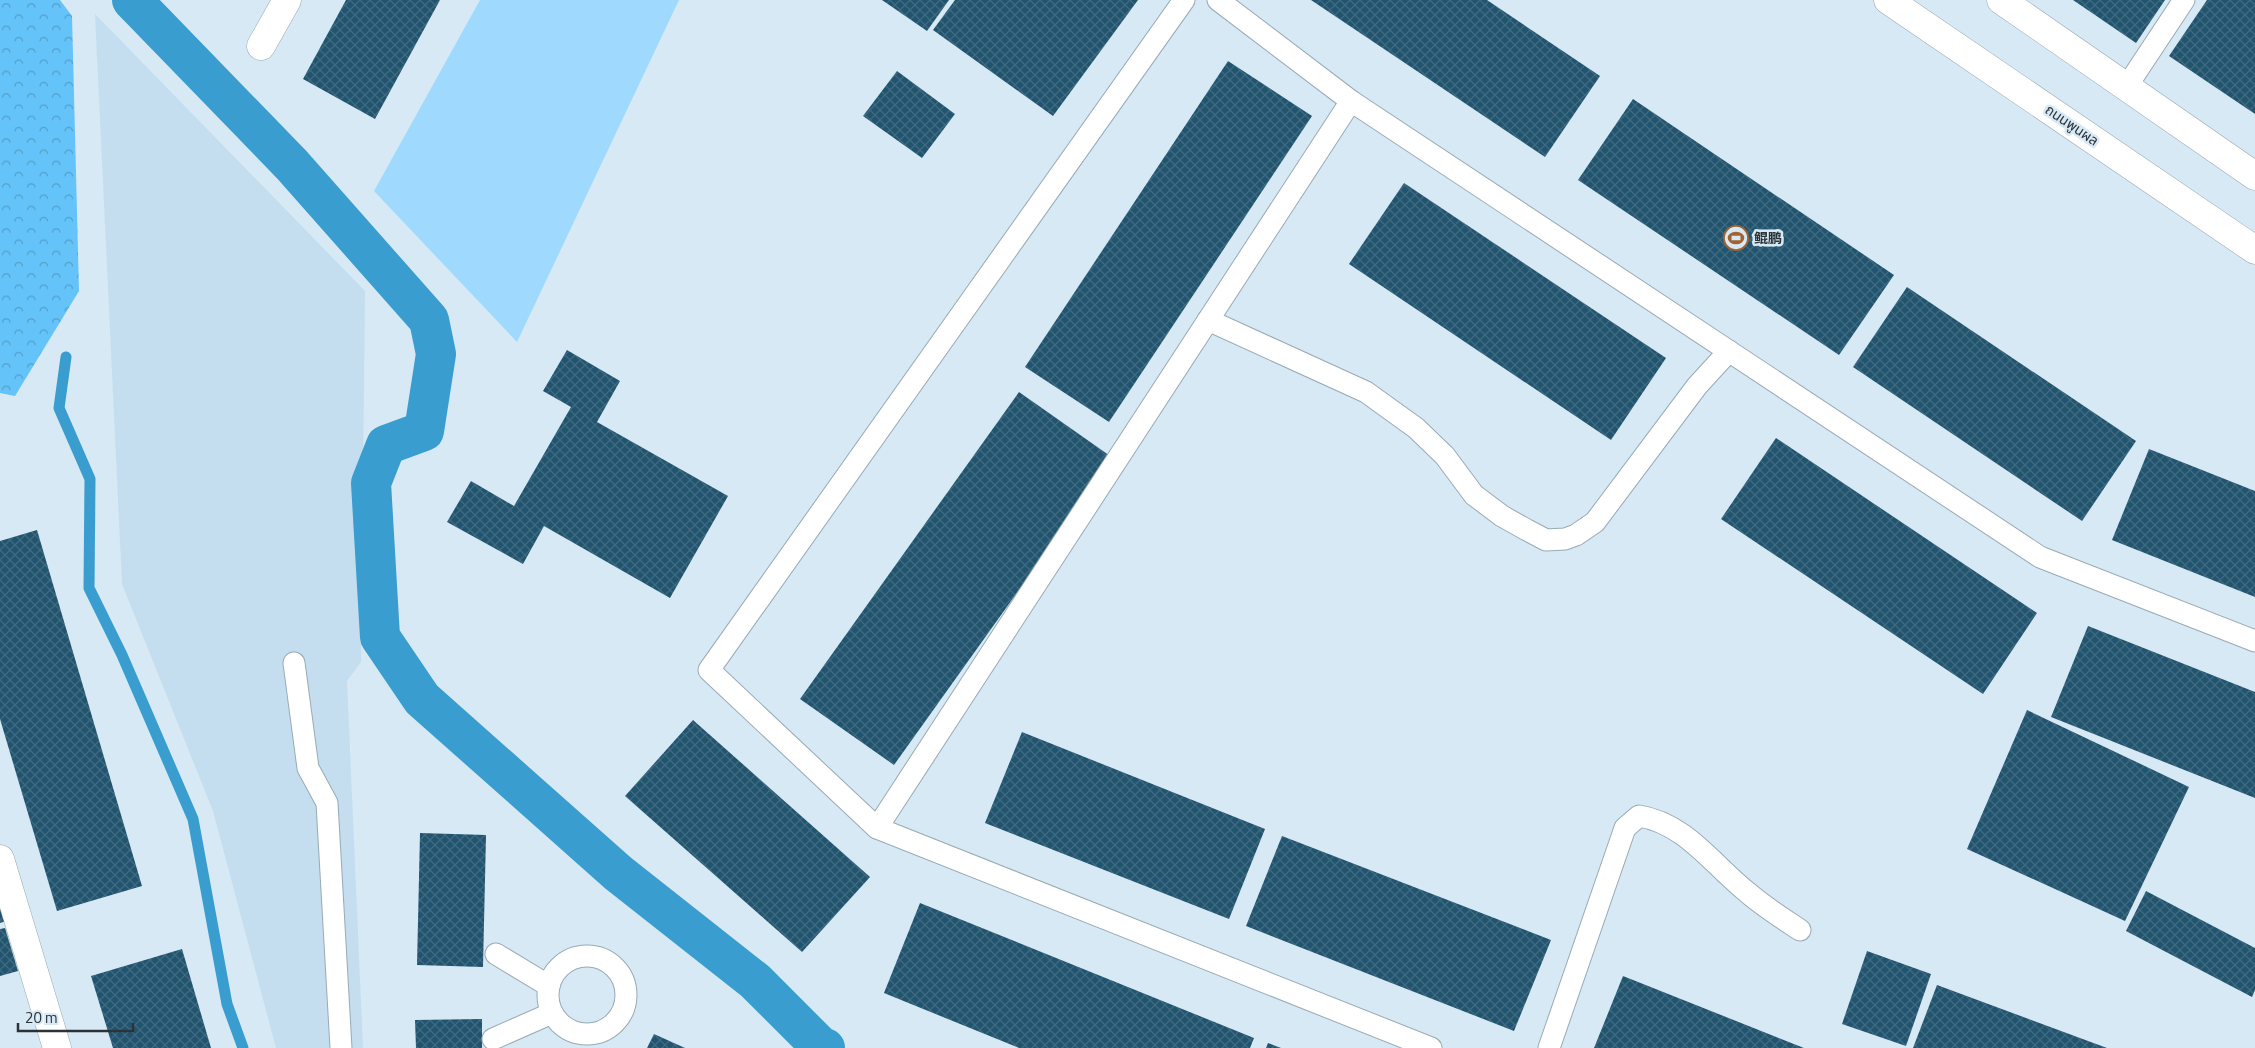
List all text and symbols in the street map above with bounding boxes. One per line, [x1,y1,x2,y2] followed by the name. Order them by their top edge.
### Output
[2041,99,2103,150] street label: ถนนพูนผล
[1723,225,1749,251] sports icon: 鲲鹏
[1754,227,1782,248] place label: 鲲鹏
[18,1000,132,1032] scale bar
[25,1006,58,1029] text: 20 m

